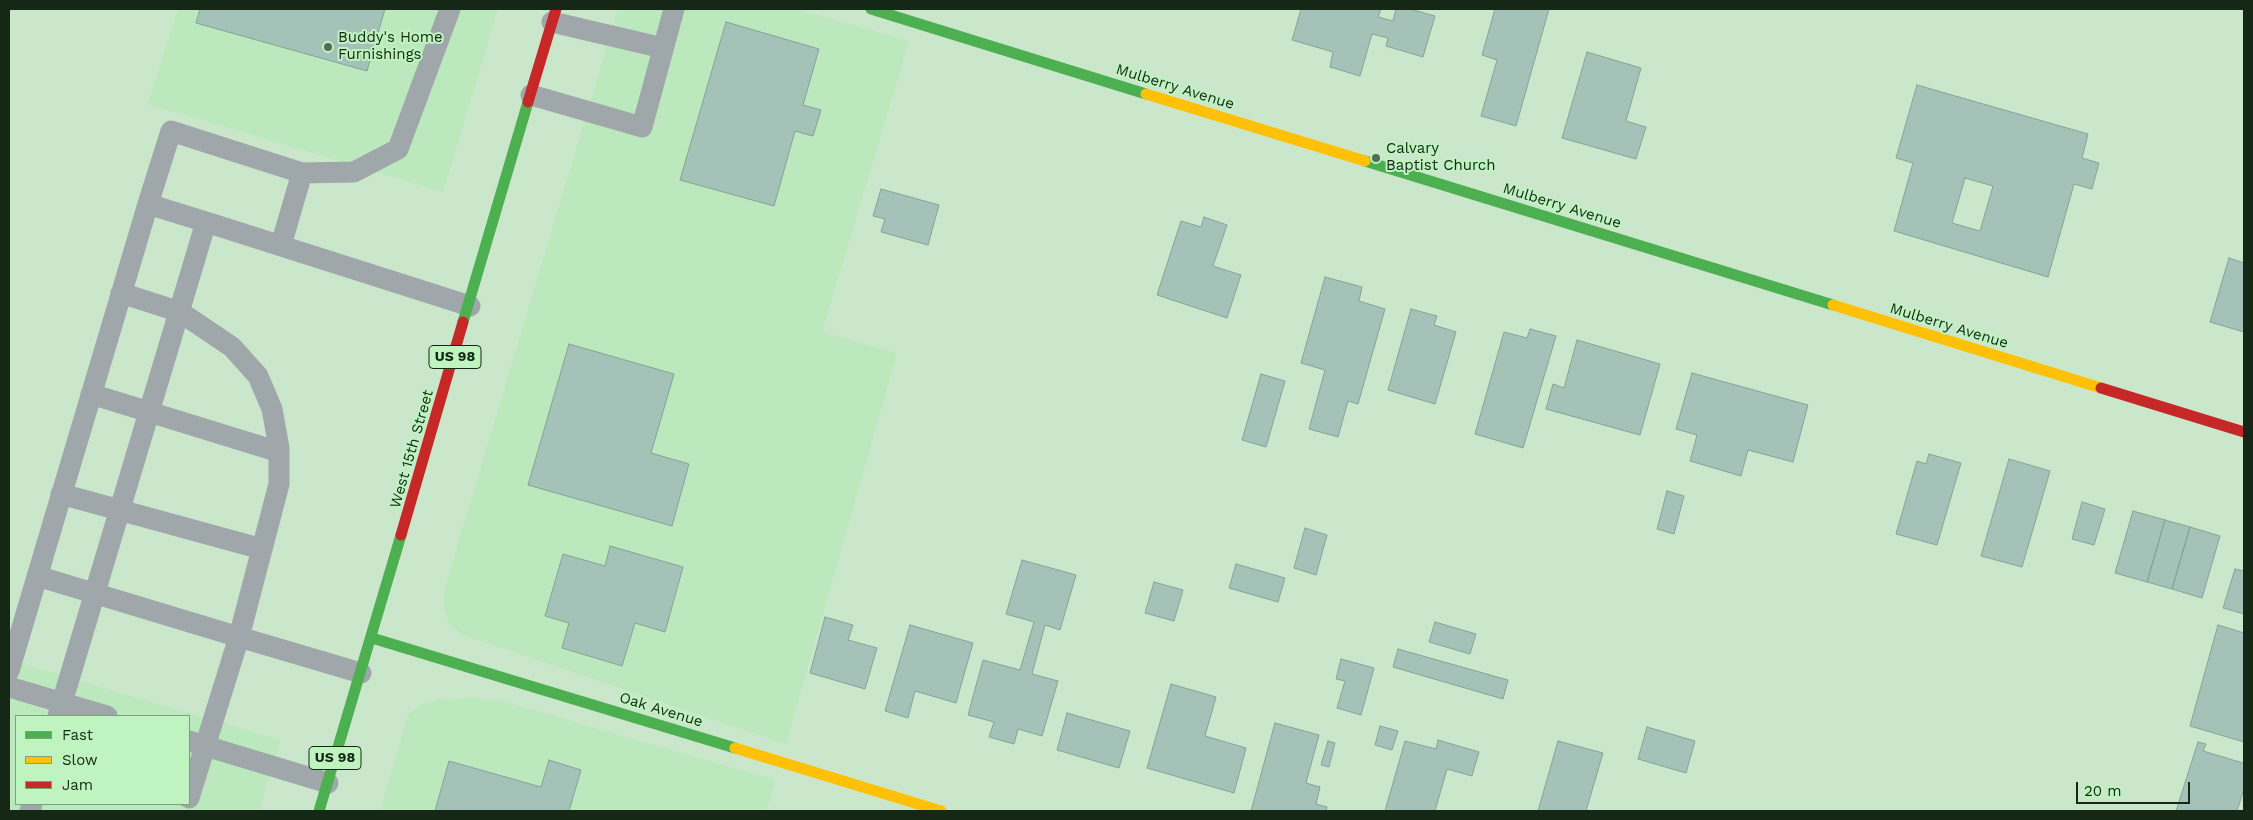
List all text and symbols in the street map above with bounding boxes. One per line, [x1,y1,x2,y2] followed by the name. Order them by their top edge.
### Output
[338,29,443,64] place label: Buddy's Home Furnishings
[322,41,334,53] marker: Buddy's Home Furnishings
[1114,60,1236,114] street label: Mulberry Avenue
[1386,140,1496,175] place label: Calvary Baptist Church
[1370,152,1382,164] marker: Calvary Baptist Church
[1501,179,1623,233] street label: Mulberry Avenue
[1888,299,2010,353] street label: Mulberry Avenue
[429,346,481,368] road number: US 98
[386,388,438,510] street label: West 15th Street
[617,689,705,731] street label: Oak Avenue
[15,715,190,805] legend
[62,726,93,744] text: Fast
[309,746,361,770] road number: US 98
[62,751,98,769] text: Slow
[2078,772,2192,804] scale bar
[62,776,93,794] text: Jam
[2084,782,2122,800] text: 20 m

